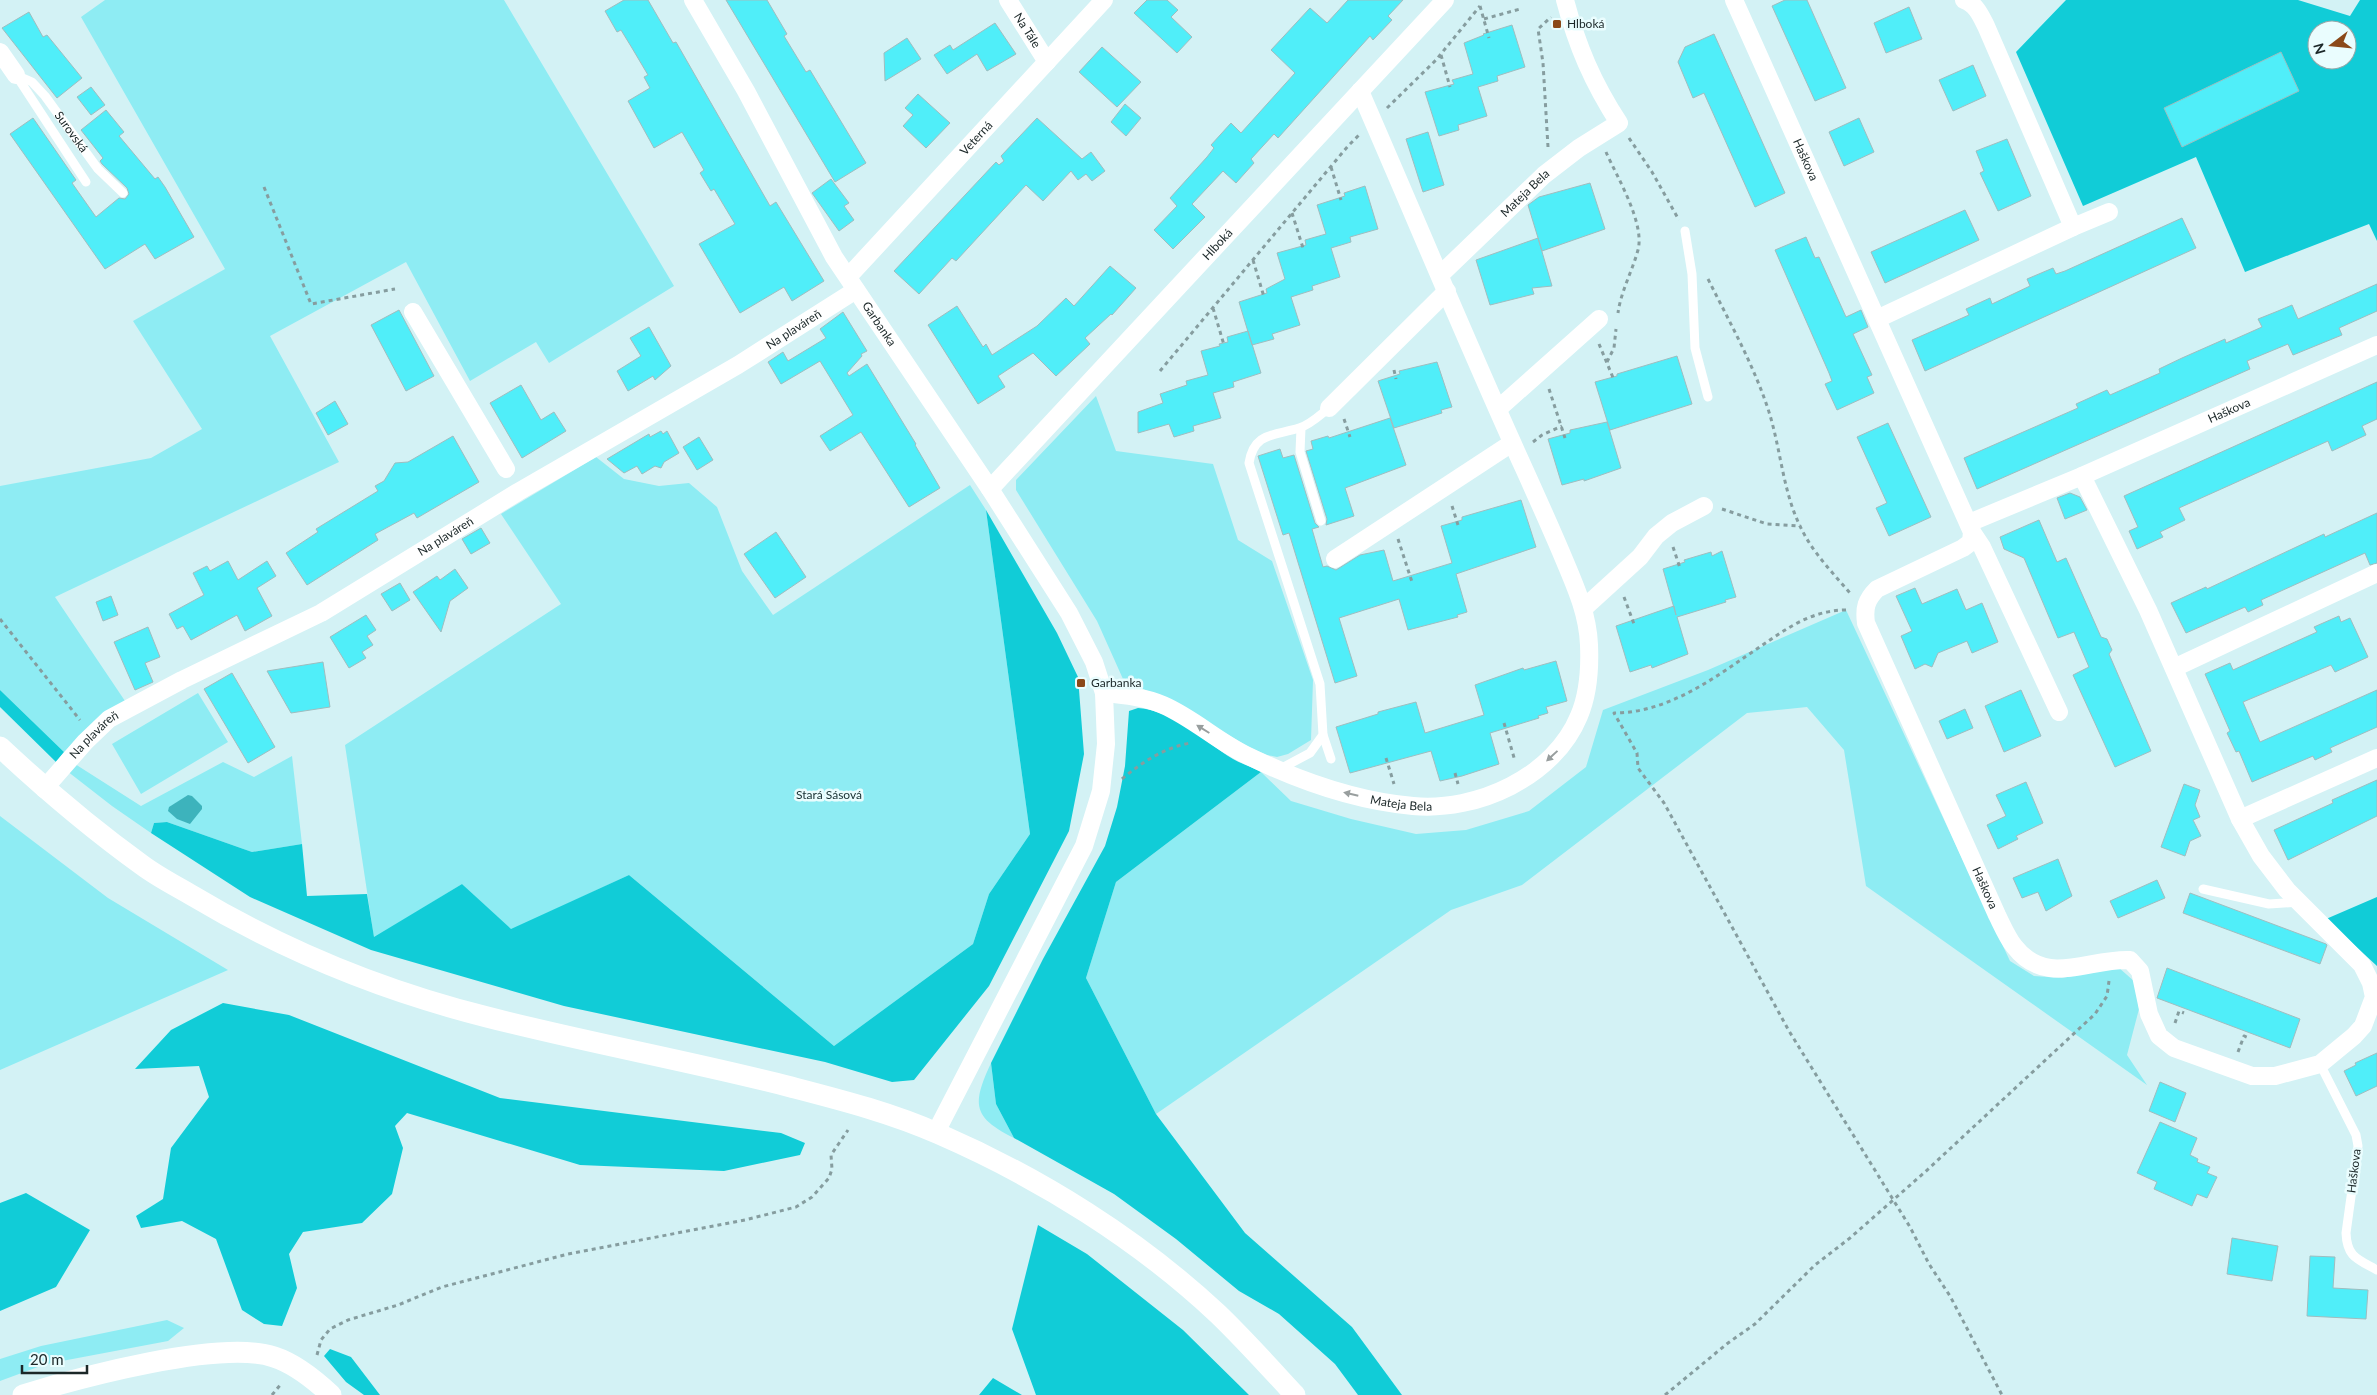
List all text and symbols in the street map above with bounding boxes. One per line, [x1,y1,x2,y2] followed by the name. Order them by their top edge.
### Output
[1011,10,1044,51] street label: Na Tále
[1567,16,1605,31] place label: Hlboká
[1551,18,1563,30] marker: Hlboká
[2307,20,2357,70] north arrow
[2309,41,2329,56] text: N
[52,108,91,155] street label: Surovská
[956,118,995,158] street label: Veterná
[1790,136,1822,183] street label: Haškova
[1497,166,1552,220] street label: Mateja Bela
[1199,225,1235,263] street label: Hlboká
[859,299,900,349] street label: Garbanka
[763,306,824,352] street label: Na plaváreň
[2206,394,2252,426] street label: Haškova
[415,513,476,559] street label: Na plaváreň
[1091,675,1142,690] place label: Garbanka
[1075,677,1087,689] marker: Garbanka
[66,707,121,761] street label: Na plaváreň
[1197,724,1210,733] one-way arrow
[1546,750,1558,762] one-way arrow
[796,787,862,802] park label: Stará Sásová
[1343,790,1358,798] one-way arrow
[1369,792,1432,814] street label: Mateja Bela
[1969,864,2001,911] street label: Haškova
[2343,1148,2364,1194] street label: Haškova
[22,1342,88,1374] scale bar
[30,1350,64,1368] text: 20 m

